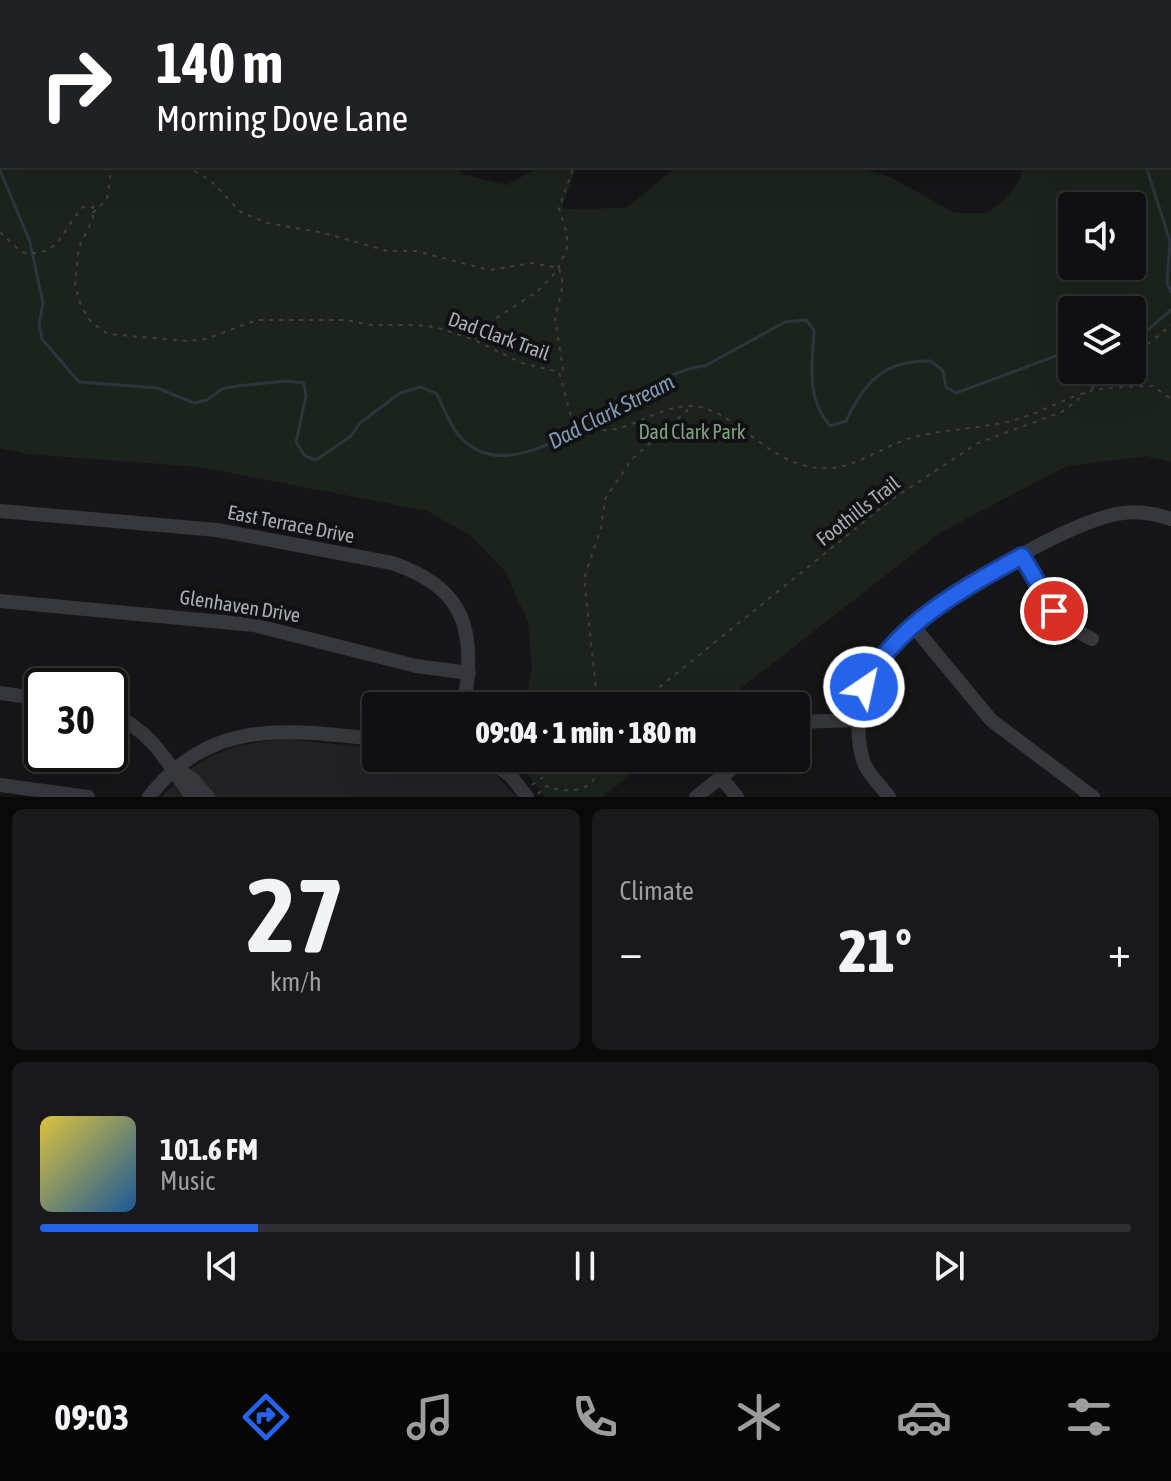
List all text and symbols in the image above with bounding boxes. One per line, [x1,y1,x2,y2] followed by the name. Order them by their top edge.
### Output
[156,31,283,95] text: 140 m
[24,32,128,136] icon: right
[156,97,408,139] text: Morning Dove Lane
[1058,192,1146,384] map controls
[1058,192,1146,280] button: sound
[1058,296,1146,384] button: layers
[445,307,554,365] street label: Dad Clark Trail
[544,368,678,454] water label: Dad Clark Stream
[638,420,746,443] park label: Dad Clark Park
[812,471,904,550] street label: Foothills Trail
[226,500,356,547] street label: East Terrace Drive
[1020,577,1088,645] pin
[178,585,302,626] street label: Glenhaven Drive
[1032,589,1076,633] icon: arrive
[822,645,906,729] position arrow
[24,668,128,772] speed limit sign: 30
[476,715,696,749] text: 09:04 · 1 min · 180 m
[247,855,345,974] text: 27
[620,876,694,906] text: Climate
[839,916,912,985] text: 21°
[620,926,642,976] text: −
[1108,926,1131,976] text: +
[270,967,322,997] text: km/h
[160,1132,258,1166] text: 101.6 FM
[160,1166,215,1196] text: Music
[200,1244,244,1288] icon: previous
[563,1244,607,1288] icon: pause
[927,1244,971,1288] icon: next
[238,1389,294,1445] icon: directions
[402,1389,458,1445] icon: music
[567,1389,623,1445] icon: phone
[731,1389,787,1445] icon: climate
[896,1389,952,1445] icon: car
[1061,1389,1117,1445] icon: filters
[54,1396,129,1438] text: 09:03

